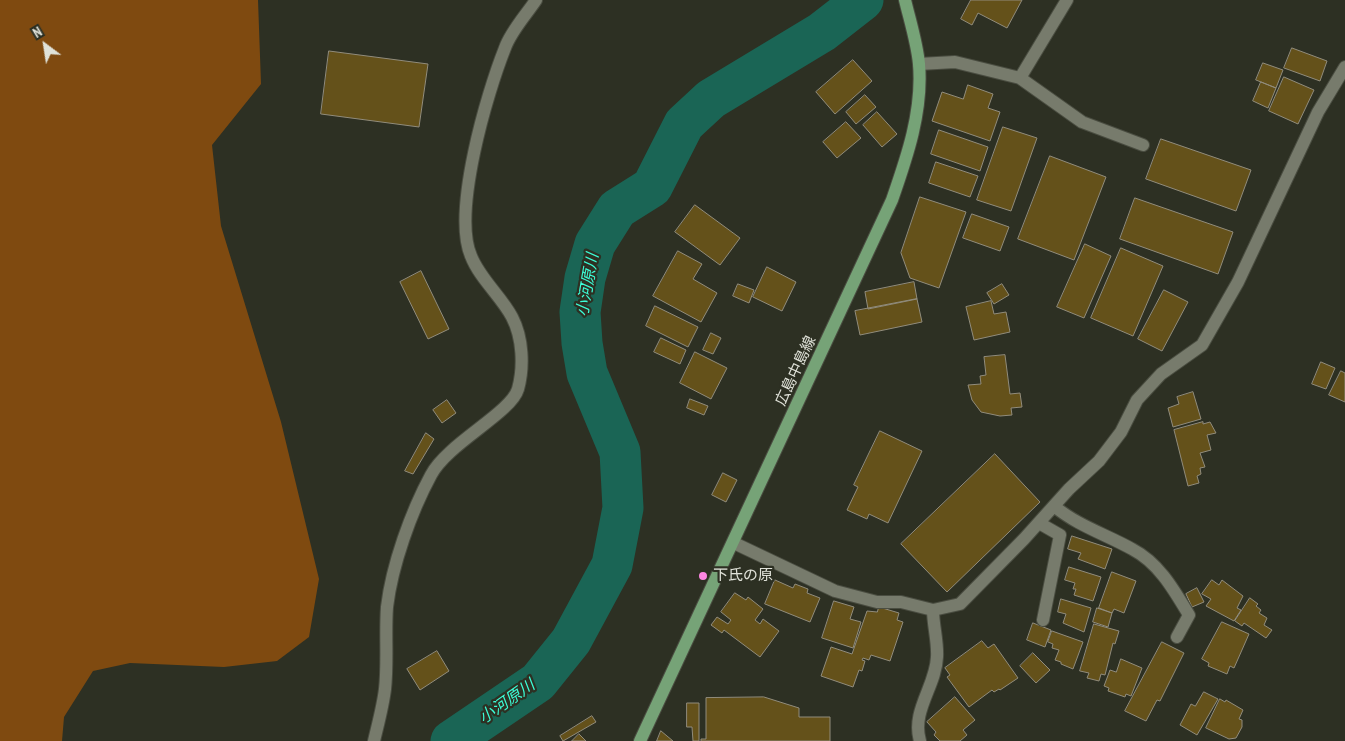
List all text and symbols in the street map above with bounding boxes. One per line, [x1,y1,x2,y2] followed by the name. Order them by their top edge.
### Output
[20,20,70,70] north arrow
[29,22,45,42] text: N
[573,252,603,318] water label: 小河原川
[772,333,820,409] street label: 広島中島線
[713,567,773,585] place label: 下氏の原
[697,570,709,582] marker: 下氏の原
[475,676,539,728] water label: 小河原川

